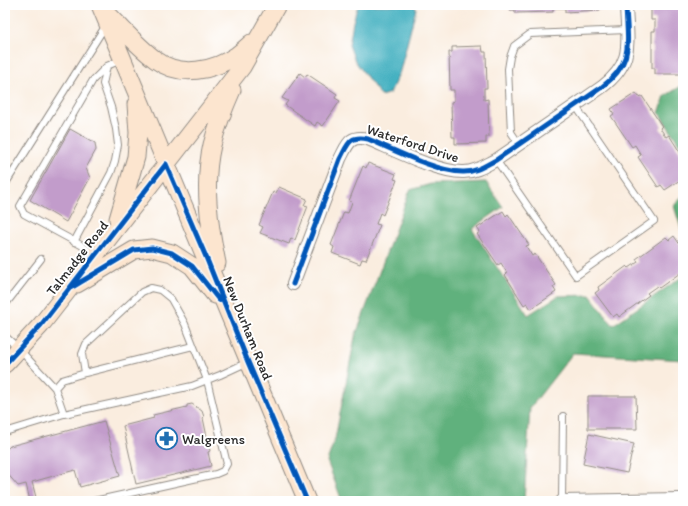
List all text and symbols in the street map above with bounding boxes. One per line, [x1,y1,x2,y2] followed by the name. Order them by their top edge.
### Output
[365,121,461,167] street label: Waterford Drive
[43,217,112,299] street label: Talmadge Road
[219,274,276,383] street label: New Durham Road
[154,426,180,452] pharmacy icon: Walgreens
[182,431,245,448] place label: Walgreens

